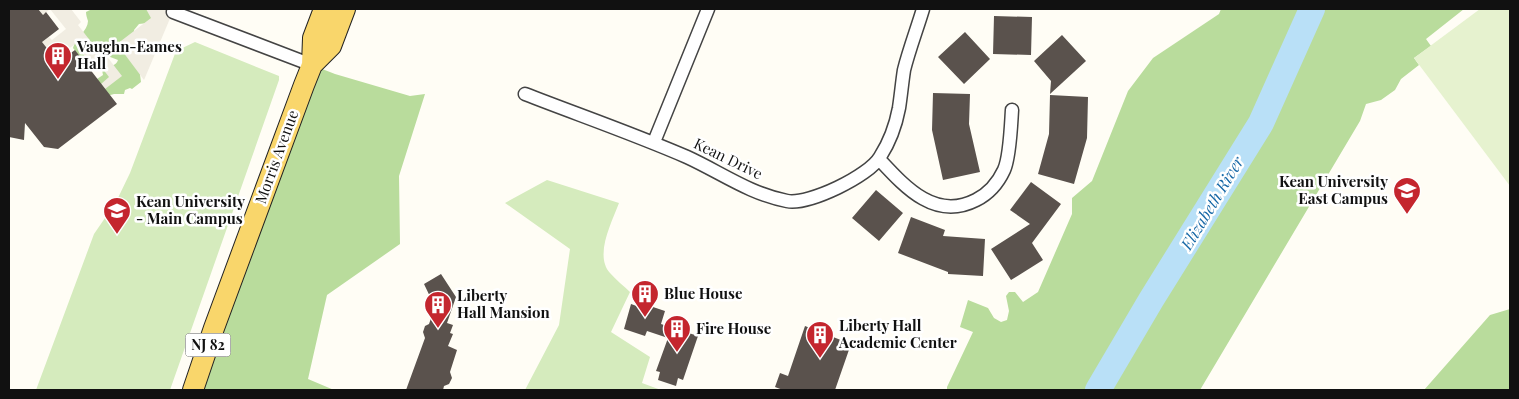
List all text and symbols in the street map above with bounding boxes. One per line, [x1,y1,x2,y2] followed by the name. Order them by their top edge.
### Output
[76,36,182,73] place label: Vaughn-Eames Hall
[43,41,73,80] building icon: Vaughn-Eames Hall
[250,107,302,206] street label: Morris Avenue
[691,133,766,183] street label: Kean Drive
[1175,151,1248,254] water label: Elizabeth River
[1279,171,1388,208] place label: Kean University East Campus
[1392,176,1422,215] school or university icon: Kean University East Campus
[136,191,245,228] place label: Kean University - Main Campus
[102,196,132,235] school or university icon: Kean University - Main Campus
[630,279,660,318] building icon: Blue House
[664,283,743,303] place label: Blue House
[457,285,551,322] place label: Liberty Hall Mansion
[423,290,453,329] building icon: Liberty Hall Mansion
[662,314,692,353] building icon: Fire House
[838,315,957,352] place label: Liberty Hall Academic Center
[696,318,772,338] place label: Fire House
[805,320,835,359] building icon: Liberty Hall Academic Center
[186,334,230,356] road number: NJ 82

